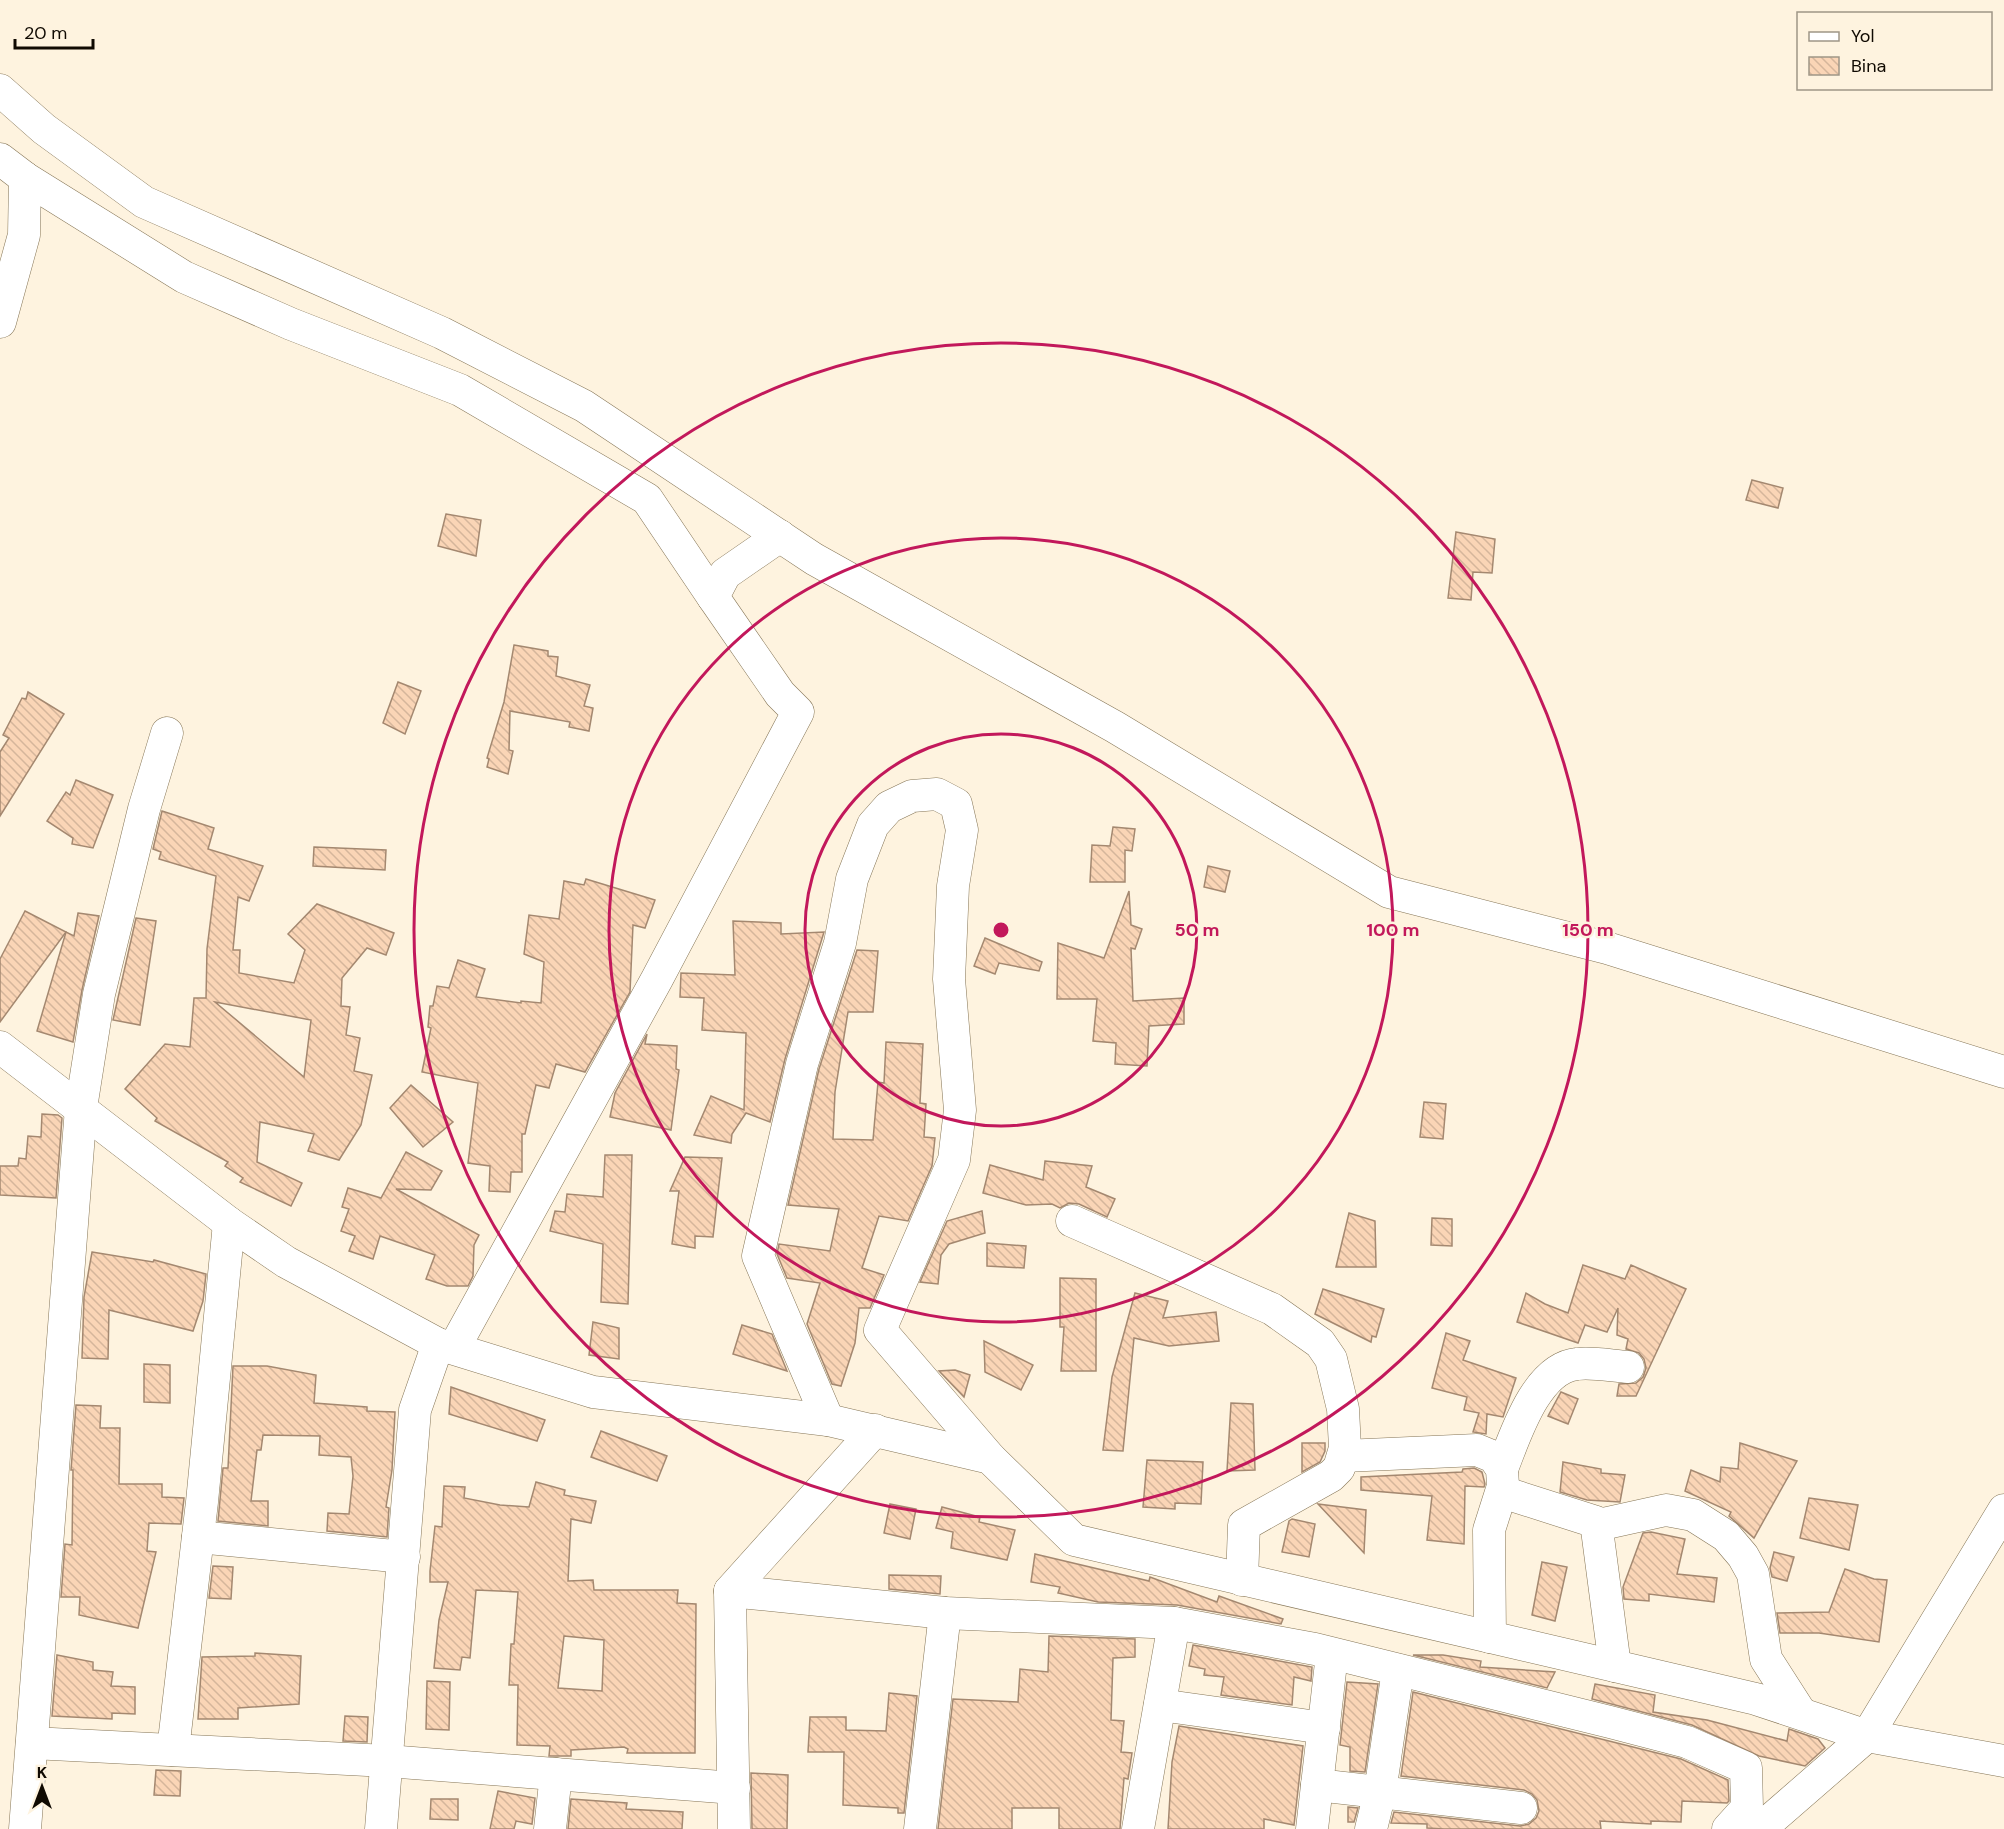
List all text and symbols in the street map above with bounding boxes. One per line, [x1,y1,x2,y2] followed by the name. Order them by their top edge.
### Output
[15,12,93,50] scale bar
[1797,12,1992,90] legend
[24,21,67,45] text: 20 m
[1851,24,1875,48] text: Yol
[1851,54,1886,78] text: Bina
[1174,918,1220,942] text: 50 m
[1366,918,1420,942] text: 100 m
[1562,918,1614,942] text: 150 m
[991,920,1011,940] centre of rings
[12,1757,72,1817] north arrow
[37,1762,48,1783] text: K

